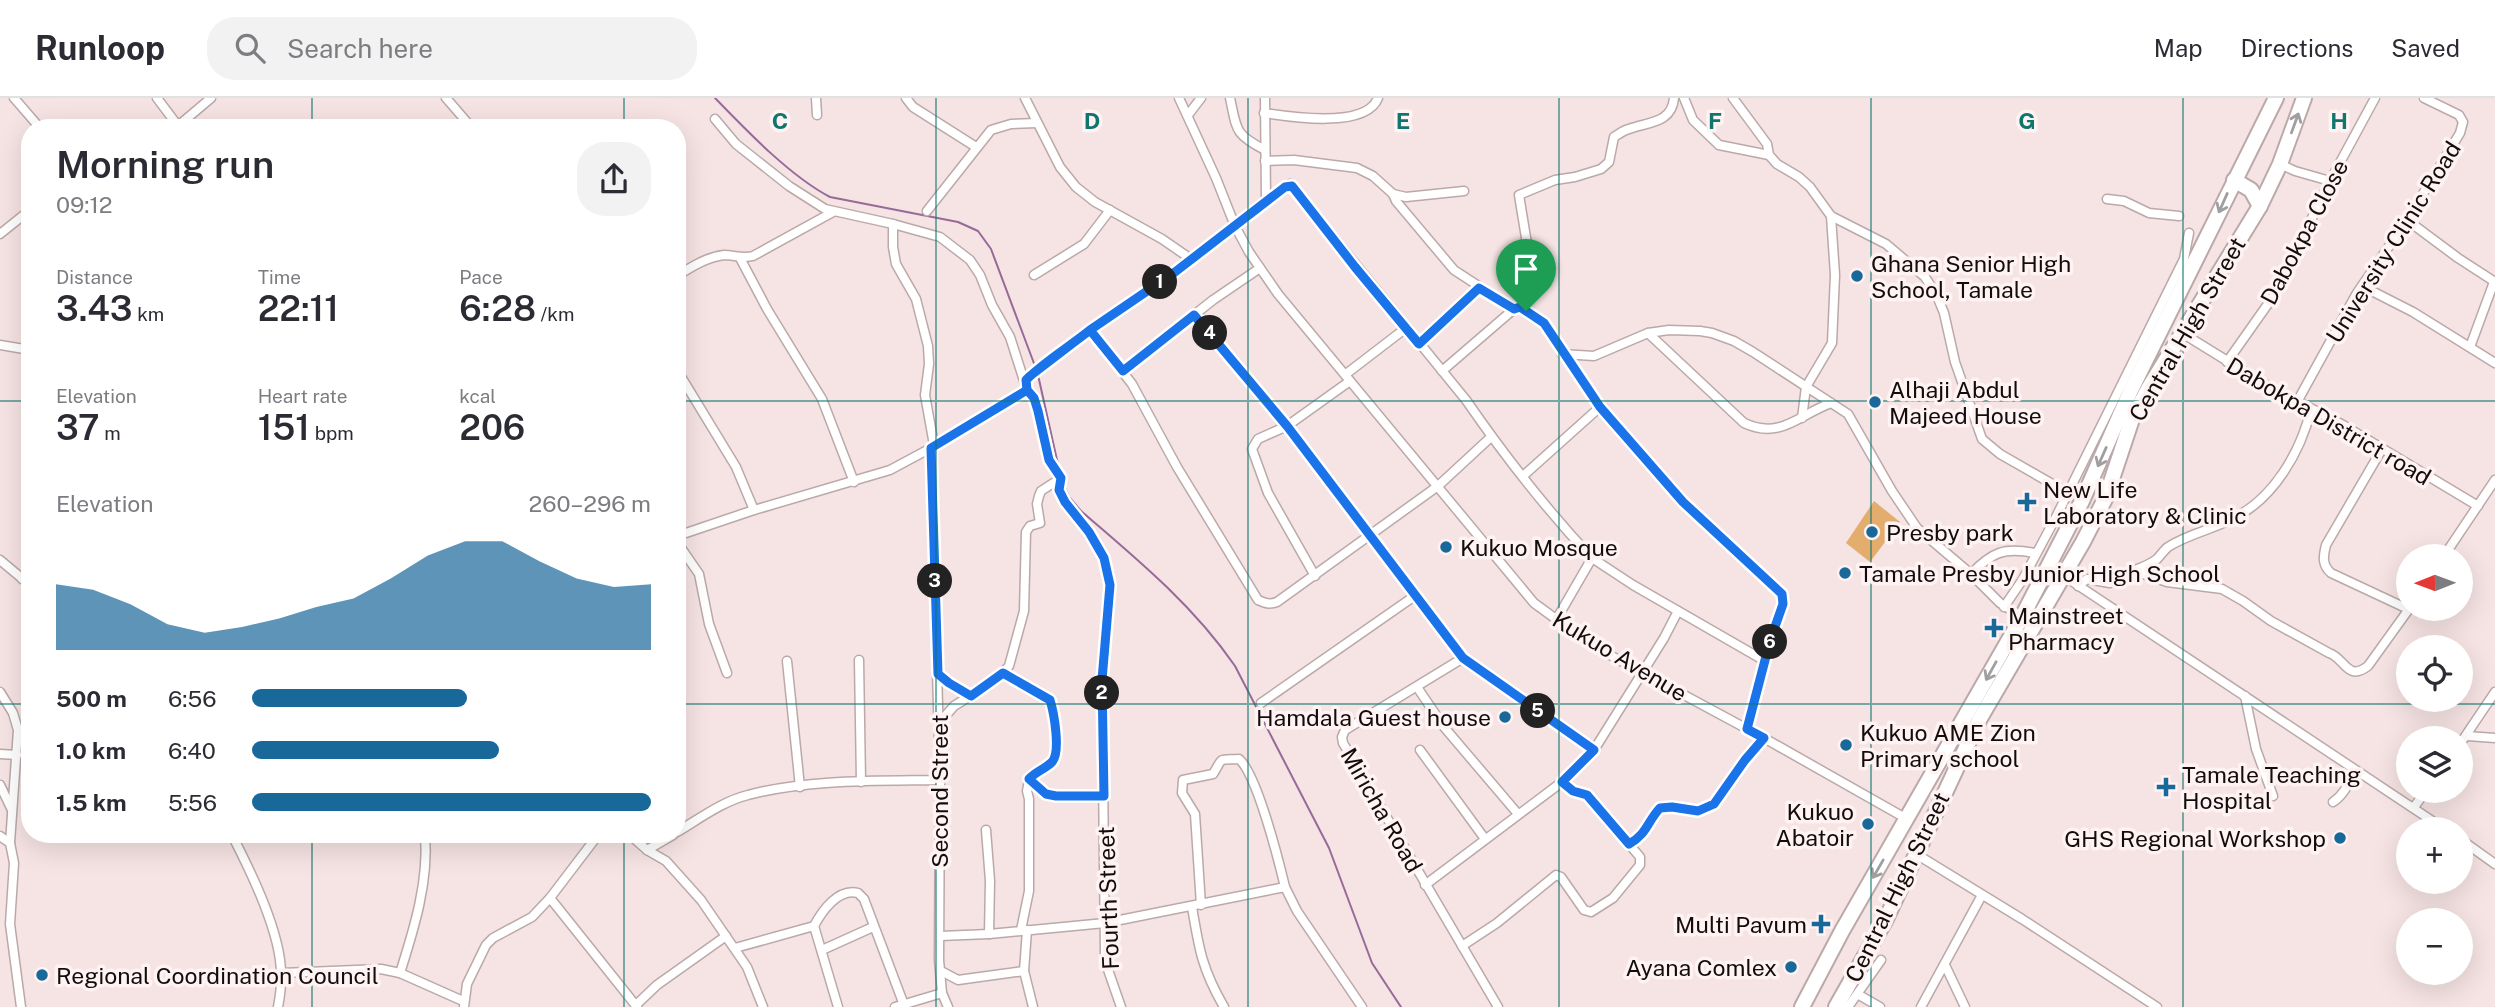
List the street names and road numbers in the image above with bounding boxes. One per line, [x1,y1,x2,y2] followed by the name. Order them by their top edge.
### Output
[2320,136,2466,348] street label: University Clinic Road
[2255,155,2353,309] street label: Dabokpa Close
[2123,232,2251,426] street label: Central High Street
[2222,351,2436,491] street label: Dabokpa District road
[1548,605,1692,707] street label: Kukuo Avenue
[926,714,953,868] street label: Second Street
[1335,743,1429,877] street label: Miricha Road
[1839,788,1955,986] street label: Central High Street
[1092,826,1124,970] street label: Fourth Street

